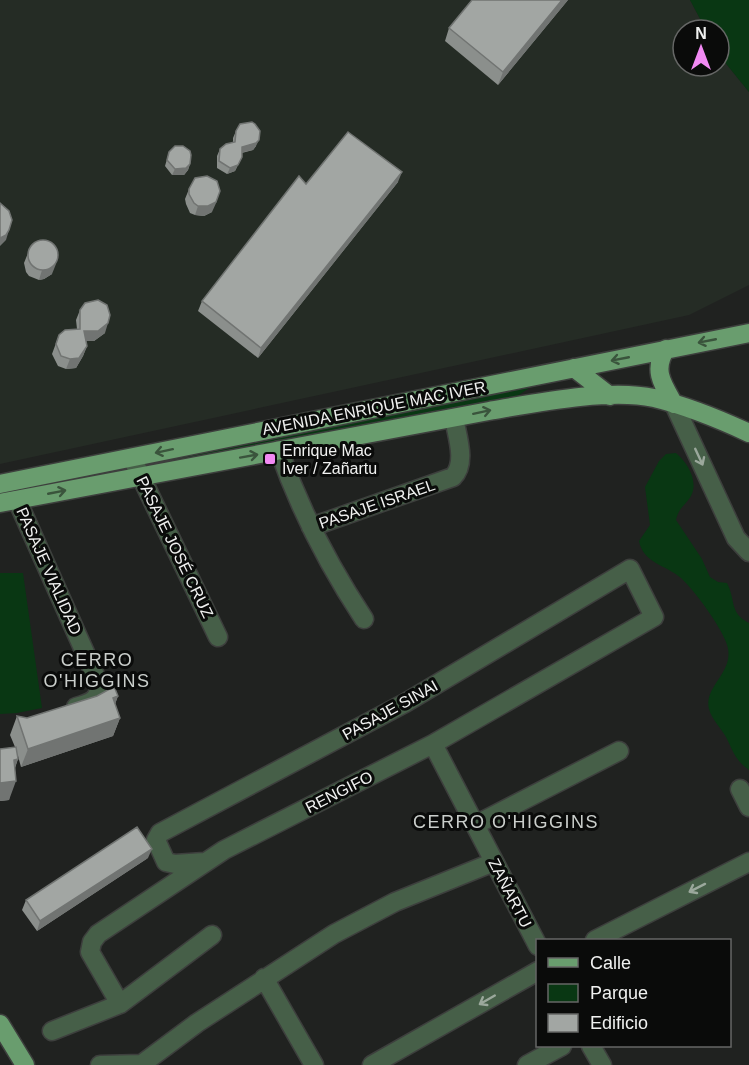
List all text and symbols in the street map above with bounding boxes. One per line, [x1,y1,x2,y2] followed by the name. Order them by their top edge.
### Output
[671,18,731,78] north arrow
[695,25,707,42] text: N
[698,336,718,347] one-way arrow
[611,354,630,365] one-way arrow
[261,378,487,438] street label: AVENIDA ENRIQUE MAC IVER
[472,406,491,418] one-way arrow
[282,442,377,477] place label: Enrique Mac Iver / Zañartu
[154,446,174,457] one-way arrow
[693,448,705,466] one-way arrow
[239,450,258,461] one-way arrow
[263,452,277,466] marker: Enrique Mac Iver / Zañartu
[133,473,218,621] street label: PASAJE JOSÉ CRUZ
[317,476,437,532] street label: PASAJE ISRAEL
[47,486,67,497] one-way arrow
[13,505,85,637] street label: PASAJE VIALIDAD
[44,650,150,691] district label: CERRO O'HIGGINS
[339,677,441,743] street label: PASAJE SINAI
[303,768,375,816] street label: RENGIFO
[413,812,599,832] district label: CERRO O'HIGGINS
[485,855,536,930] street label: ZAÑARTU
[689,882,706,894] one-way arrow
[536,939,731,1047] legend
[590,953,631,973] text: Calle
[590,983,648,1003] text: Parque
[479,994,496,1006] one-way arrow
[590,1013,648,1033] text: Edificio

